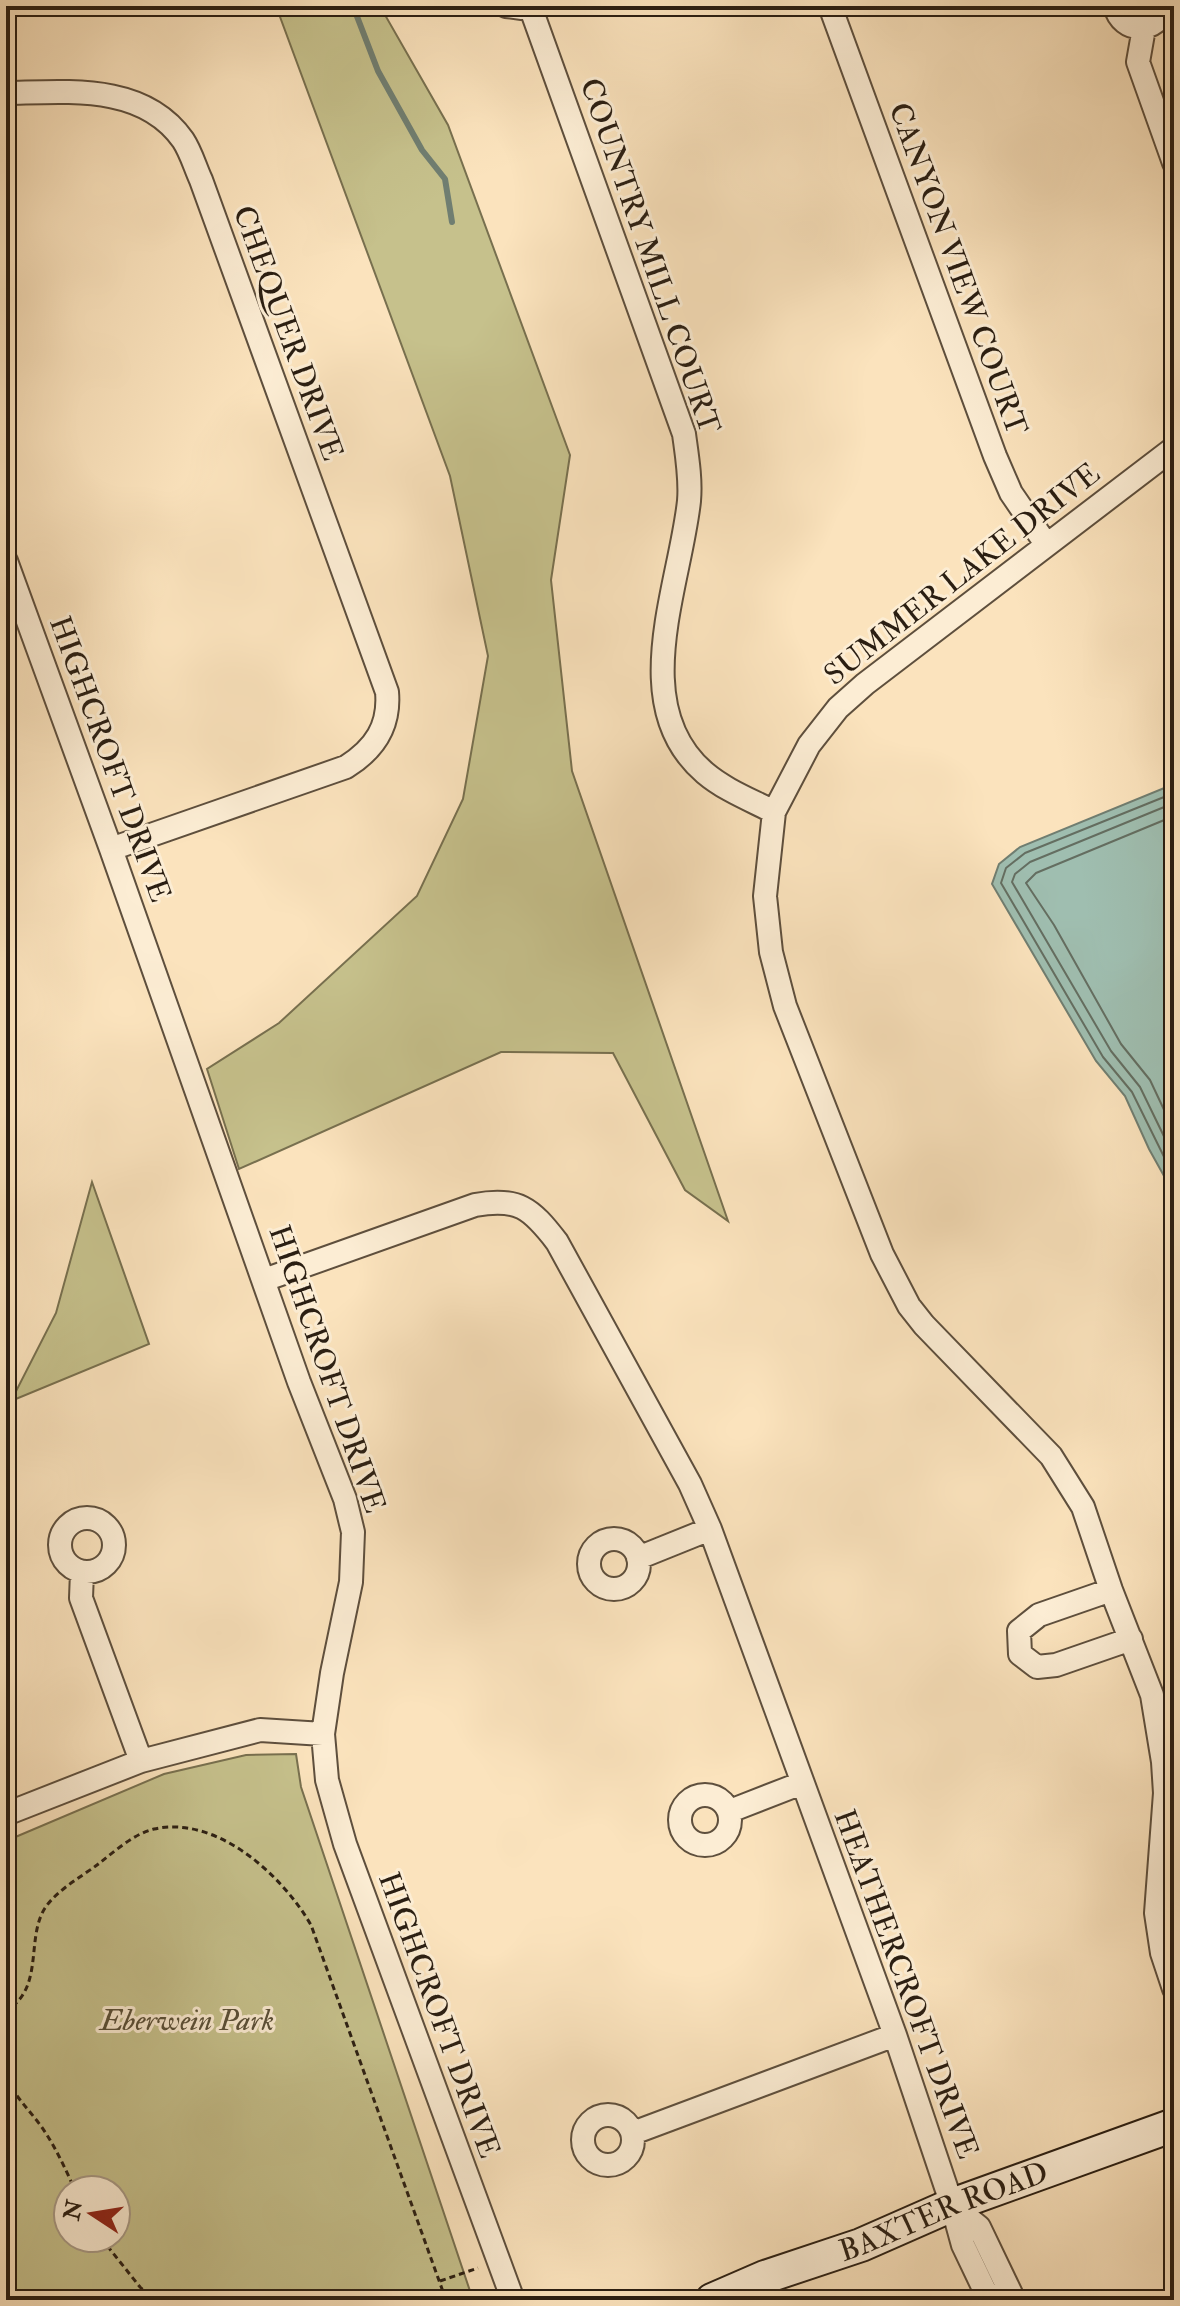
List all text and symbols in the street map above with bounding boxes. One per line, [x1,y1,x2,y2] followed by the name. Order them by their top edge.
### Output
[572,73,728,439] street label: COUNTRY MILL COURT
[881,98,1035,440] street label: CANYON VIEW COURT
[225,201,351,465] street label: CHEQUER DRIVE
[817,455,1107,693] street label: SUMMER LAKE DRIVE
[41,611,179,907] street label: HIGHCROFT DRIVE
[260,1220,394,1518] street label: HIGHCROFT DRIVE
[826,1804,986,2164] street label: HEATHERCROFT DRIVE
[370,1867,508,2163] street label: HIGHCROFT DRIVE
[98,2002,274,2039] park label: Eberwein Park
[834,2153,1053,2270] street label: BAXTER ROAD
[52,2174,132,2254] north arrow
[57,2197,89,2224] text: N

